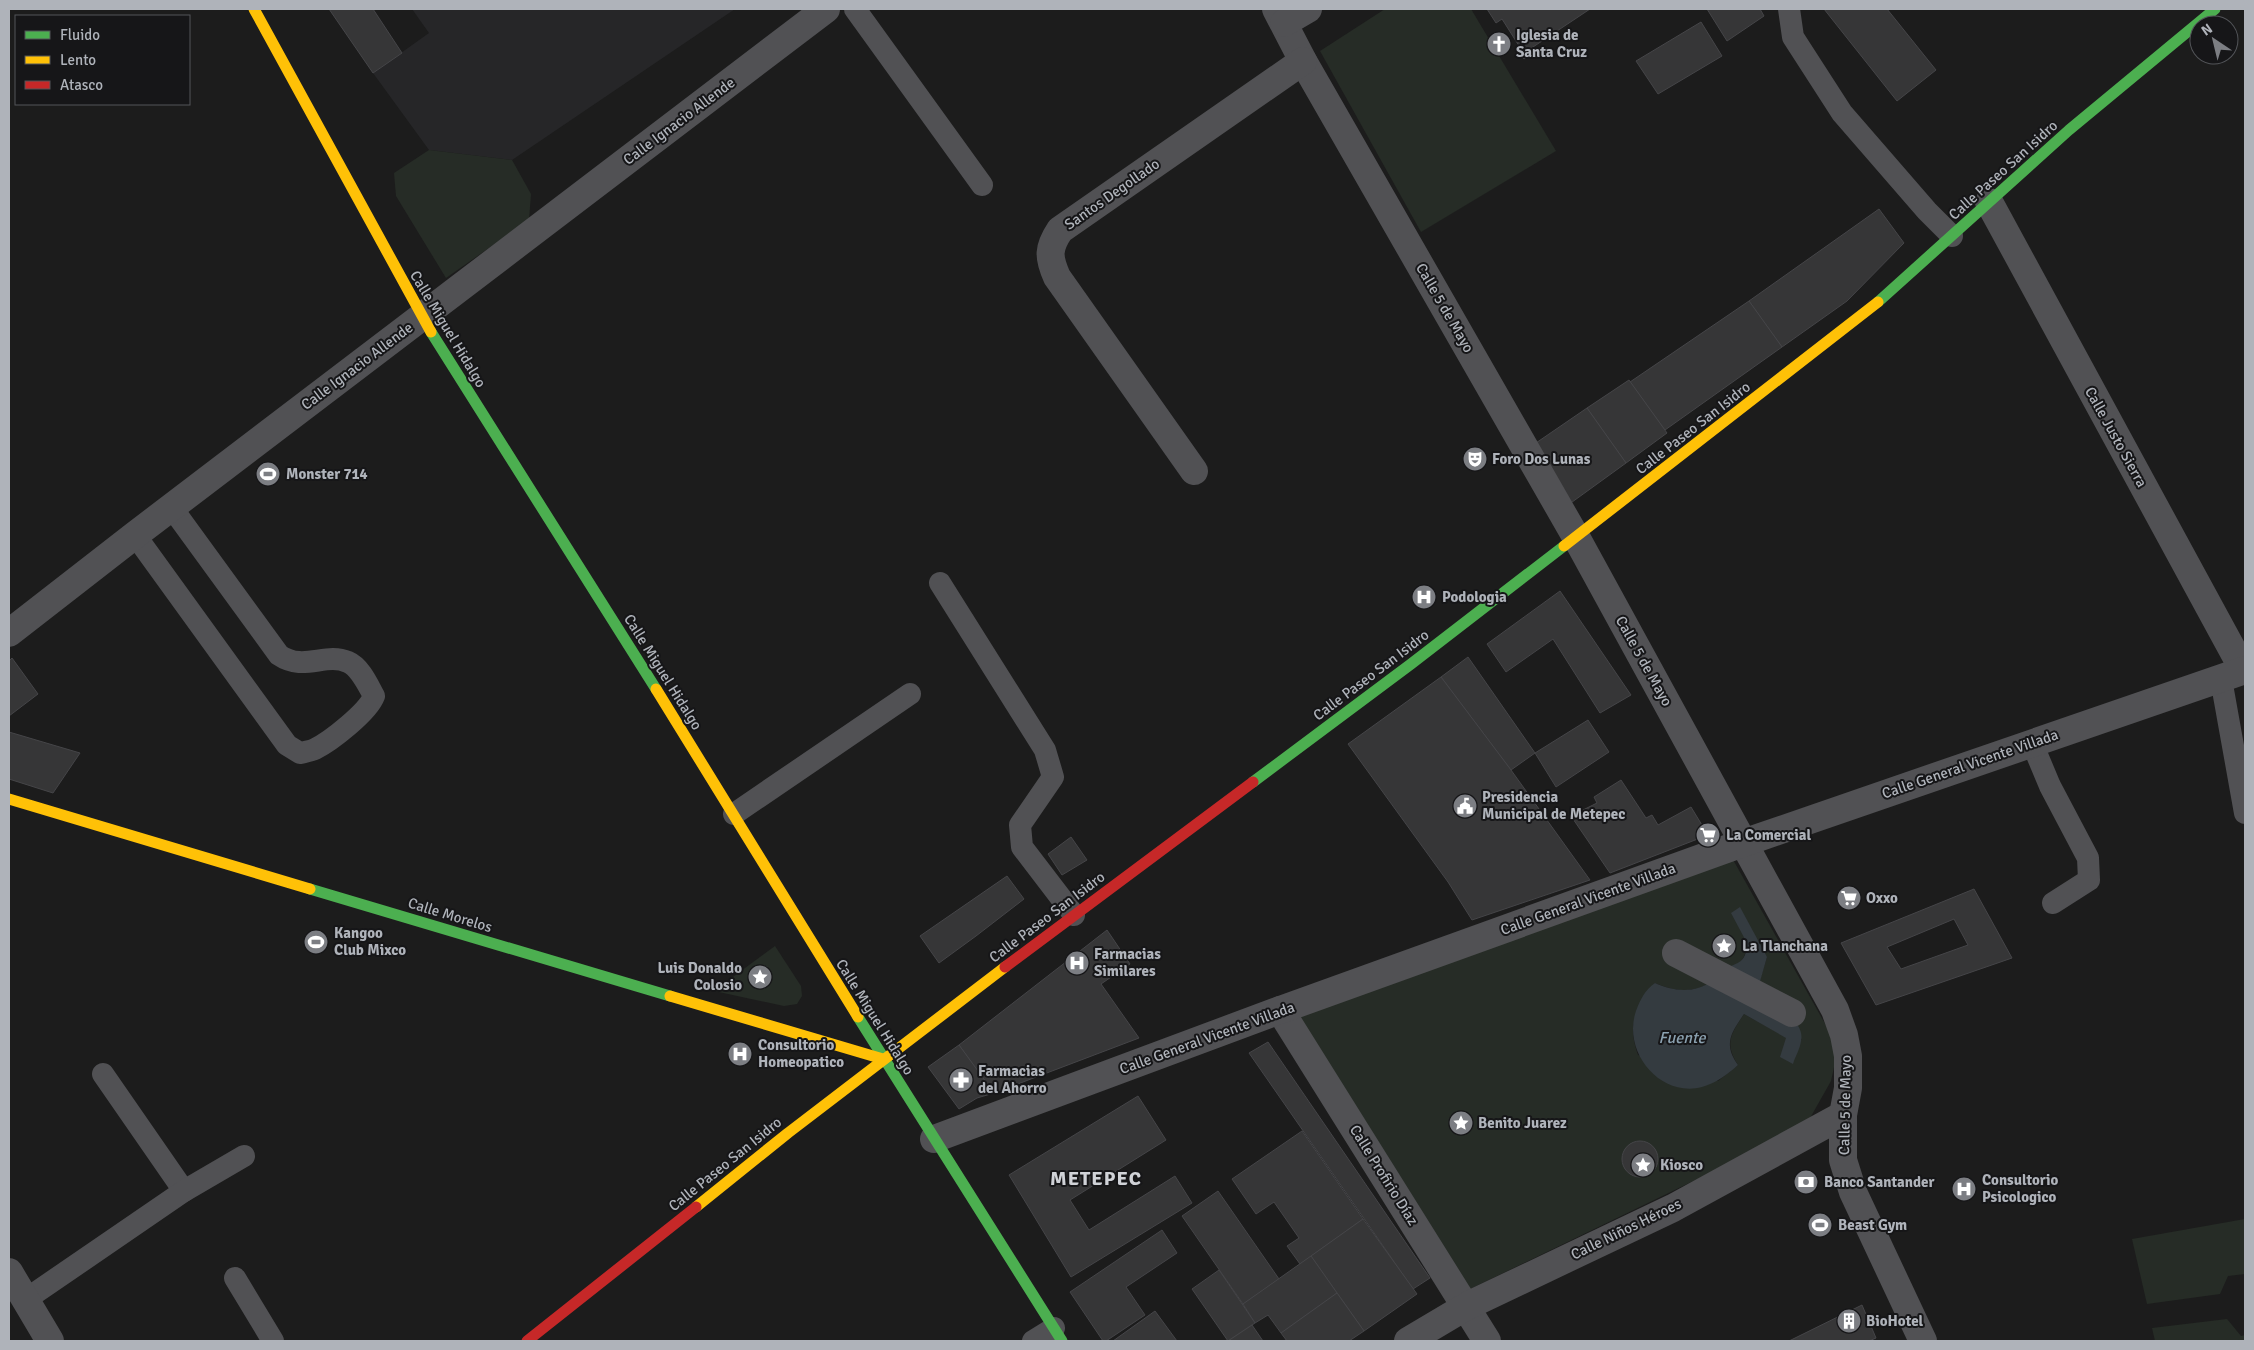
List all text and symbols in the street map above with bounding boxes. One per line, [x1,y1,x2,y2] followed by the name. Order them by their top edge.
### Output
[15,15,190,105] legend
[2189,15,2239,65] north arrow
[2198,20,2216,40] text: N
[60,26,100,44] text: Fluido
[1516,26,1587,61] place label: Iglesia de Santa Cruz
[1486,31,1512,57] church icon: Iglesia de Santa Cruz
[60,51,96,69] text: Lento
[620,73,738,169] street label: Calle Ignacio Allende
[60,76,103,94] text: Atasco
[1945,116,2061,224] street label: Calle Paseo San Isidro
[1061,154,1163,233] street label: Santos Degollado
[1412,260,1478,356] street label: Calle 5 de Mayo
[406,267,490,391] street label: Calle Miguel Hidalgo
[298,318,416,414] street label: Calle Ignacio Allende
[1632,378,1754,478] street label: Calle Paseo San Isidro
[2081,384,2151,490] street label: Calle Justo Sierra
[1462,446,1488,472] theatre icon: Foro Dos Lunas
[1492,450,1591,468] place label: Foro Dos Lunas
[255,461,281,487] sports icon: Monster 714
[286,465,368,483] place label: Monster 714
[1411,584,1437,610] hospital icon: Podologia
[1442,588,1507,606] place label: Podologia
[620,611,706,733] street label: Calle Miguel Hidalgo
[1612,613,1676,709] street label: Calle 5 de Mayo
[1310,625,1433,724] street label: Calle Paseo San Isidro
[1880,725,2060,803] street label: Calle General Vicente Villada
[1482,788,1625,823] place label: Presidencia Municipal de Metepec
[1452,793,1478,819] public building icon: Presidencia Municipal de Metepec
[1695,822,1721,848] supermarket icon: La Comercial
[1726,826,1811,844] place label: La Comercial
[1498,859,1678,939] street label: Calle General Vicente Villada
[986,867,1109,966] street label: Calle Paseo San Isidro
[1836,885,1862,911] supermarket icon: Oxxo
[1866,889,1898,907] place label: Oxxo
[406,894,495,936] street label: Calle Morelos
[334,924,406,959] place label: Kangoo Club Mixco
[303,929,329,955] sports icon: Kangoo Club Mixco
[1711,933,1737,959] place icon: La Tlanchana
[1742,937,1828,955] place label: La Tlanchana
[1094,945,1161,980] place label: Farmacias Similares
[1064,950,1090,976] hospital icon: Farmacias Similares
[832,956,918,1078] street label: Calle Miguel Hidalgo
[657,959,742,994] place label: Luis Donaldo Colosio
[747,964,773,990] place icon: Luis Donaldo Colosio
[1117,998,1297,1078] street label: Calle General Vicente Villada
[1659,1028,1706,1048] water label: Fuente
[758,1036,844,1071] place label: Consultorio Homeopatico
[727,1041,753,1067] hospital icon: Consultorio Homeopatico
[1835,1055,1855,1155] street label: Calle 5 de Mayo
[978,1062,1047,1097] place label: Farmacias del Ahorro
[948,1067,974,1093] pharmacy icon: Farmacias del Ahorro
[1448,1110,1474,1136] place icon: Benito Juarez
[665,1113,785,1215] street label: Calle Paseo San Isidro
[1478,1114,1567,1132] place label: Benito Juarez
[1346,1122,1422,1229] street label: Calle Profirio Díaz
[1630,1152,1656,1178] place icon: Kiosco
[1660,1156,1703,1174] place label: Kiosco
[1050,1166,1142,1191] district label: METEPEC
[1793,1169,1819,1195] bank icon: Banco Santander
[1982,1171,2059,1206] place label: Consultorio Psicologico
[1824,1173,1935,1191] place label: Banco Santander
[1951,1176,1977,1202] hospital icon: Consultorio Psicologico
[1568,1194,1685,1264] street label: Calle Niños Héroes
[1807,1212,1833,1238] sports icon: Beast Gym
[1838,1216,1907,1234] place label: Beast Gym
[1836,1308,1862,1334] building icon: BioHotel
[1866,1312,1924,1330] place label: BioHotel

